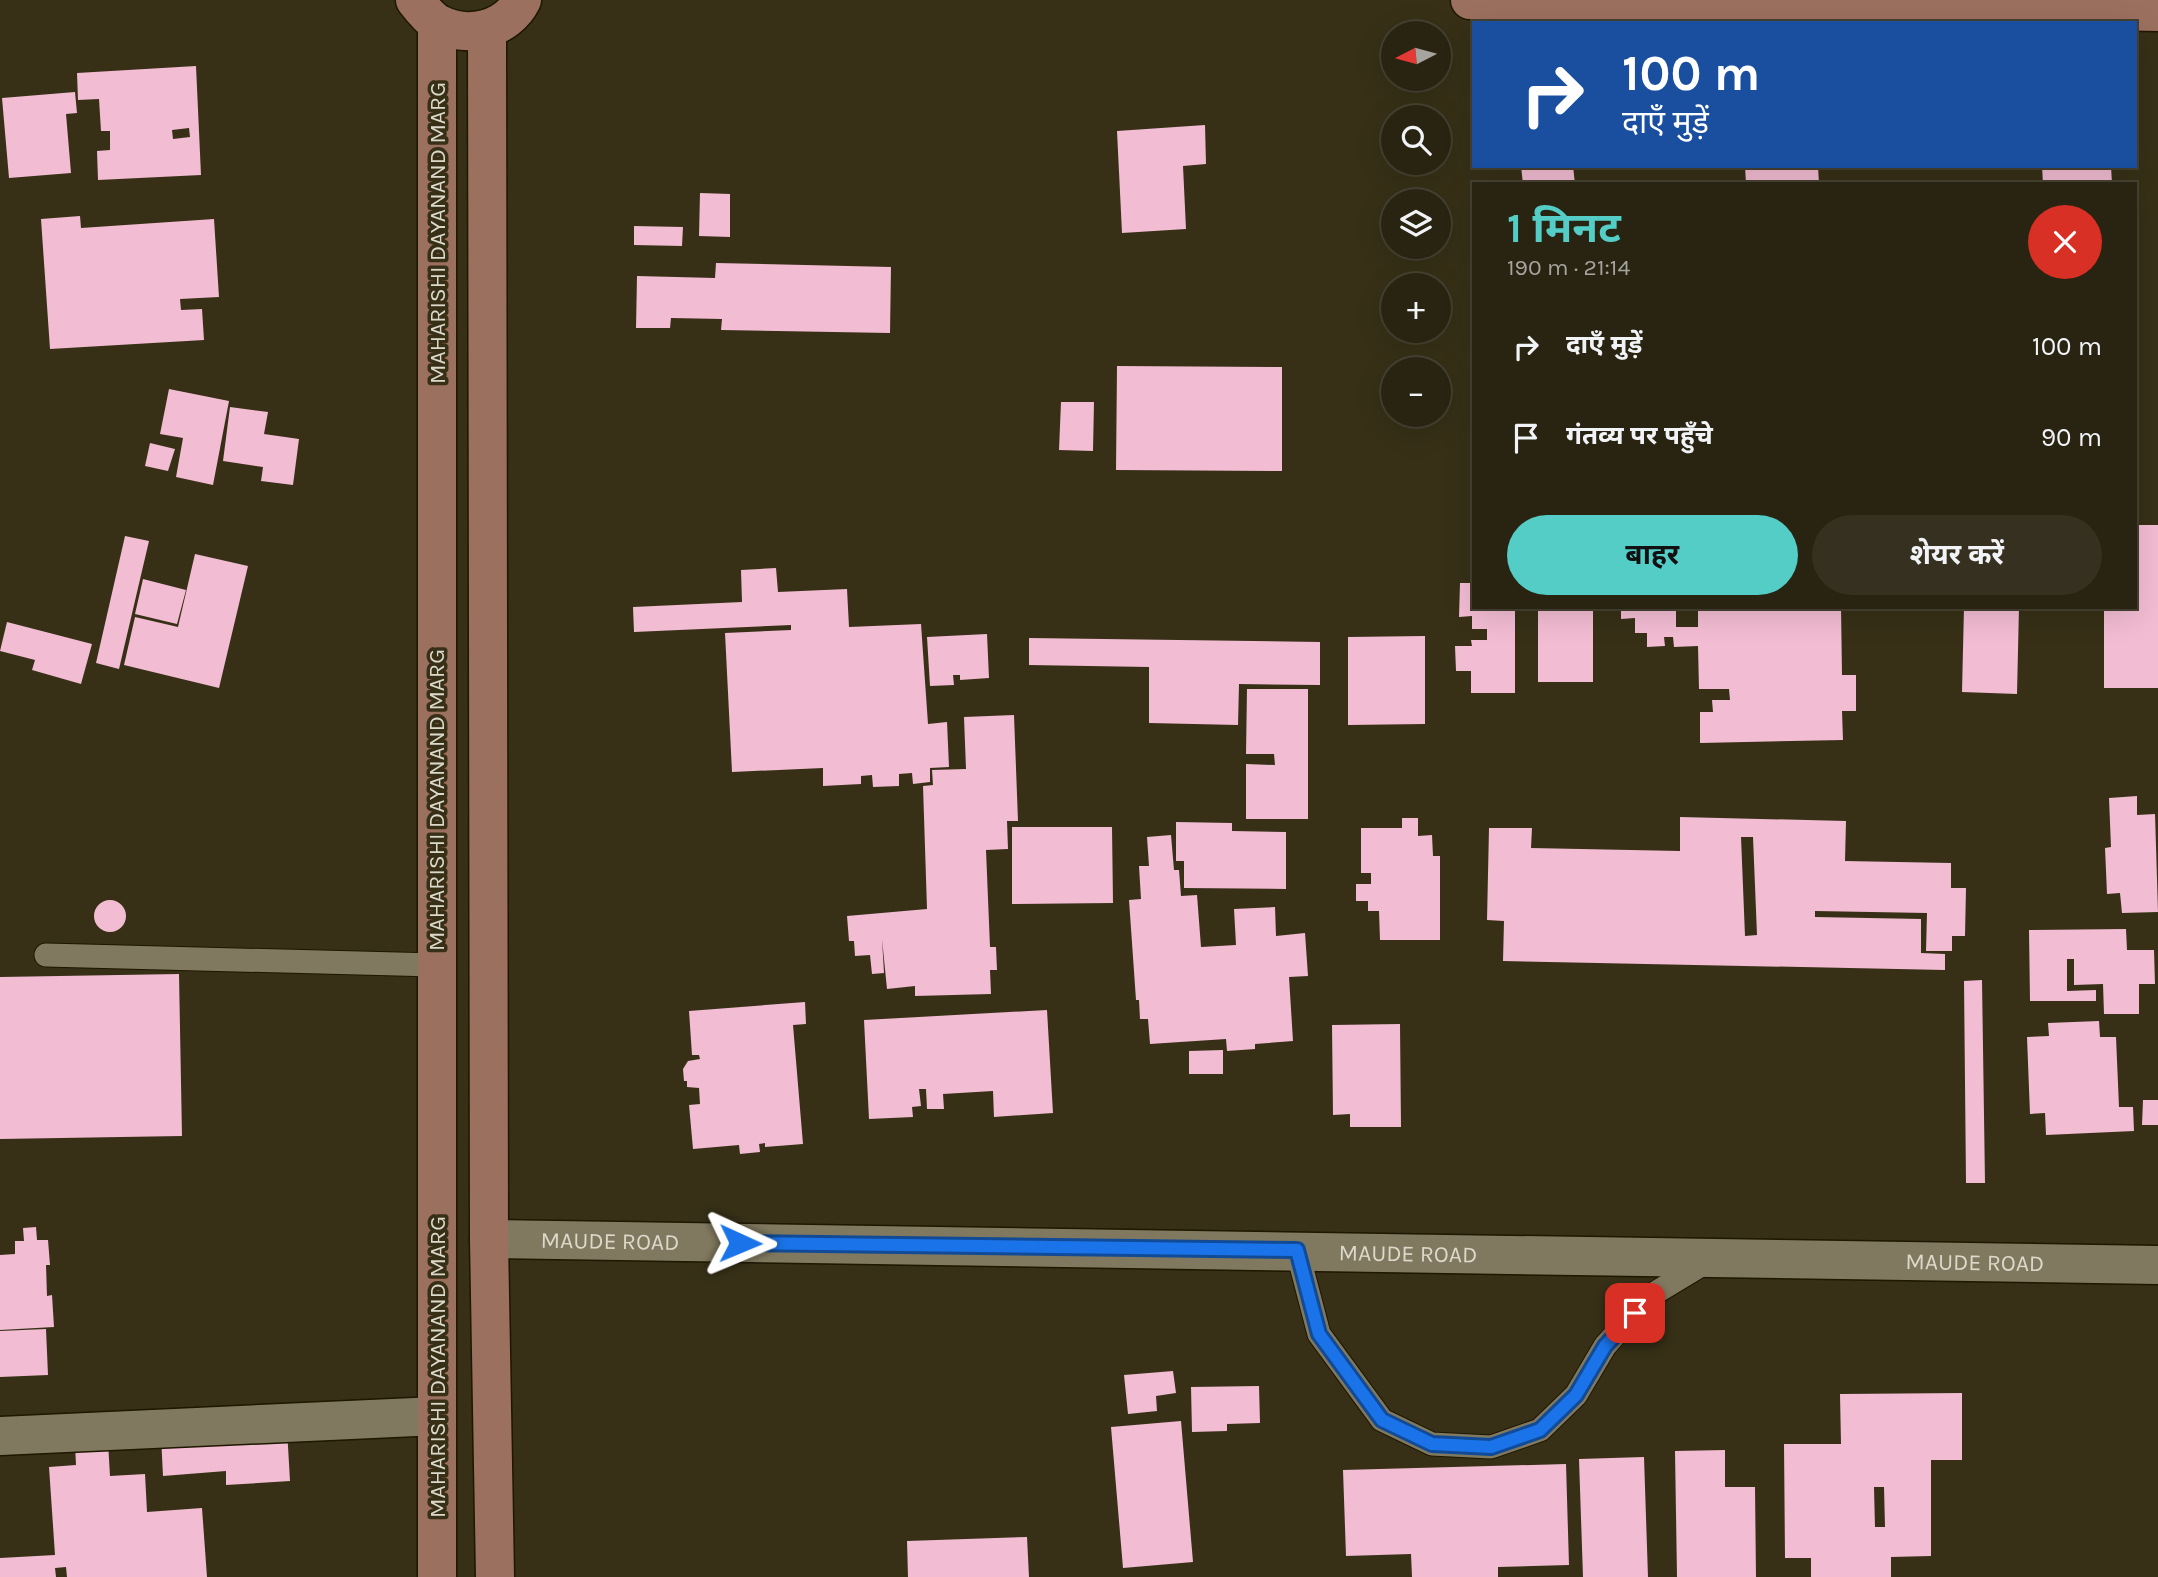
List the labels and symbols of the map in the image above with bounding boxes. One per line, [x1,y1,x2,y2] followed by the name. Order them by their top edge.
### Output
[1381,21,1451,91] north arrow
[424,82,451,384] street label: MAHARISHI DAYANAND MARG
[423,649,450,951] street label: MAHARISHI DAYANAND MARG
[703,1206,777,1280] position arrow
[424,1216,451,1518] street label: MAHARISHI DAYANAND MARG
[540,1227,680,1256] street label: MAUDE ROAD
[1338,1239,1477,1268] street label: MAUDE ROAD
[1905,1248,2044,1277] street label: MAUDE ROAD
[1605,1283,1665,1343] pin

